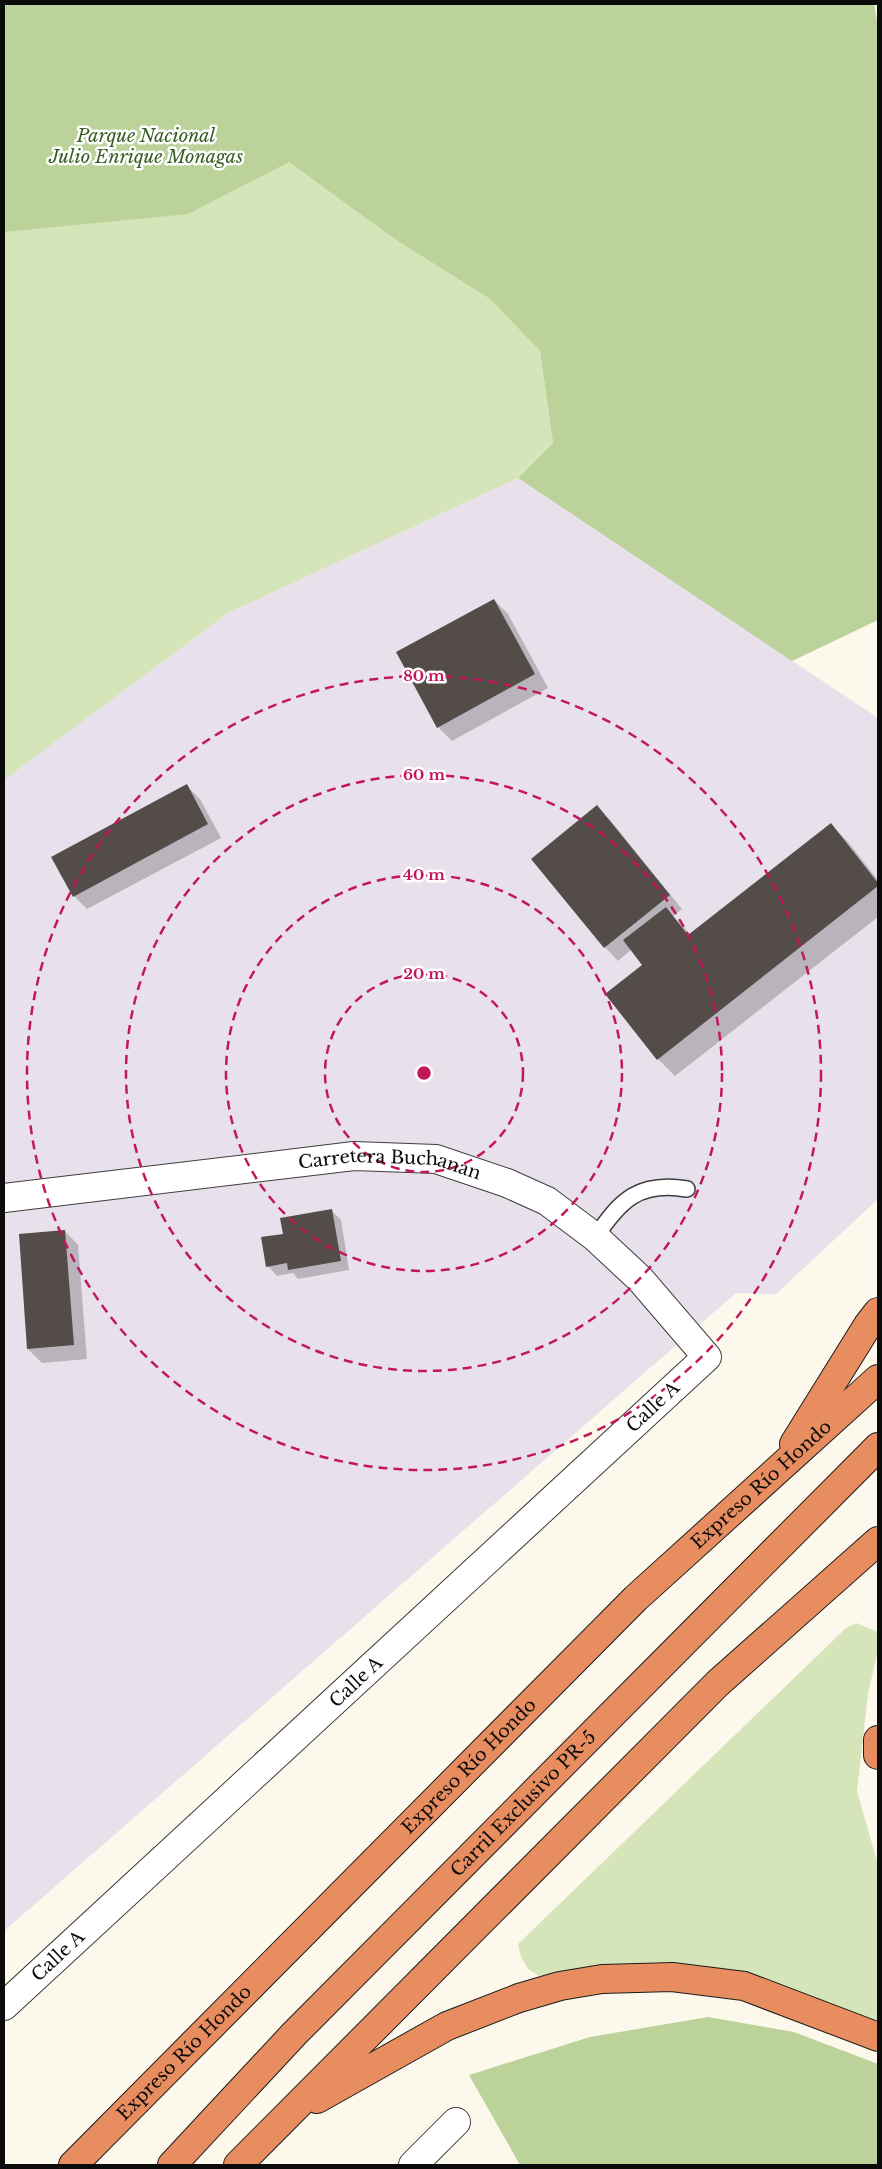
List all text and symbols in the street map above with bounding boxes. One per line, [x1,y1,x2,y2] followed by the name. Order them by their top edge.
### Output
[48,125,243,168] park label: Parque Nacional Julio Enrique Monagas
[403,666,445,685] text: 80 m
[403,765,445,784] text: 60 m
[403,865,445,884] text: 40 m
[403,964,445,983] text: 20 m
[415,1064,433,1082] centre of rings
[297,1145,484,1184] street label: Carretera Buchanan
[622,1376,685,1437] street label: Calle A
[687,1416,836,1554] street label: Expreso Río Hondo
[325,1651,388,1712] street label: Calle A
[397,1694,541,1838] street label: Expreso Río Hondo
[446,1726,600,1881] street label: Carril Exclusivo PR-5
[27,1925,90,1986] street label: Calle A
[113,1981,256,2125] street label: Expreso Río Hondo

